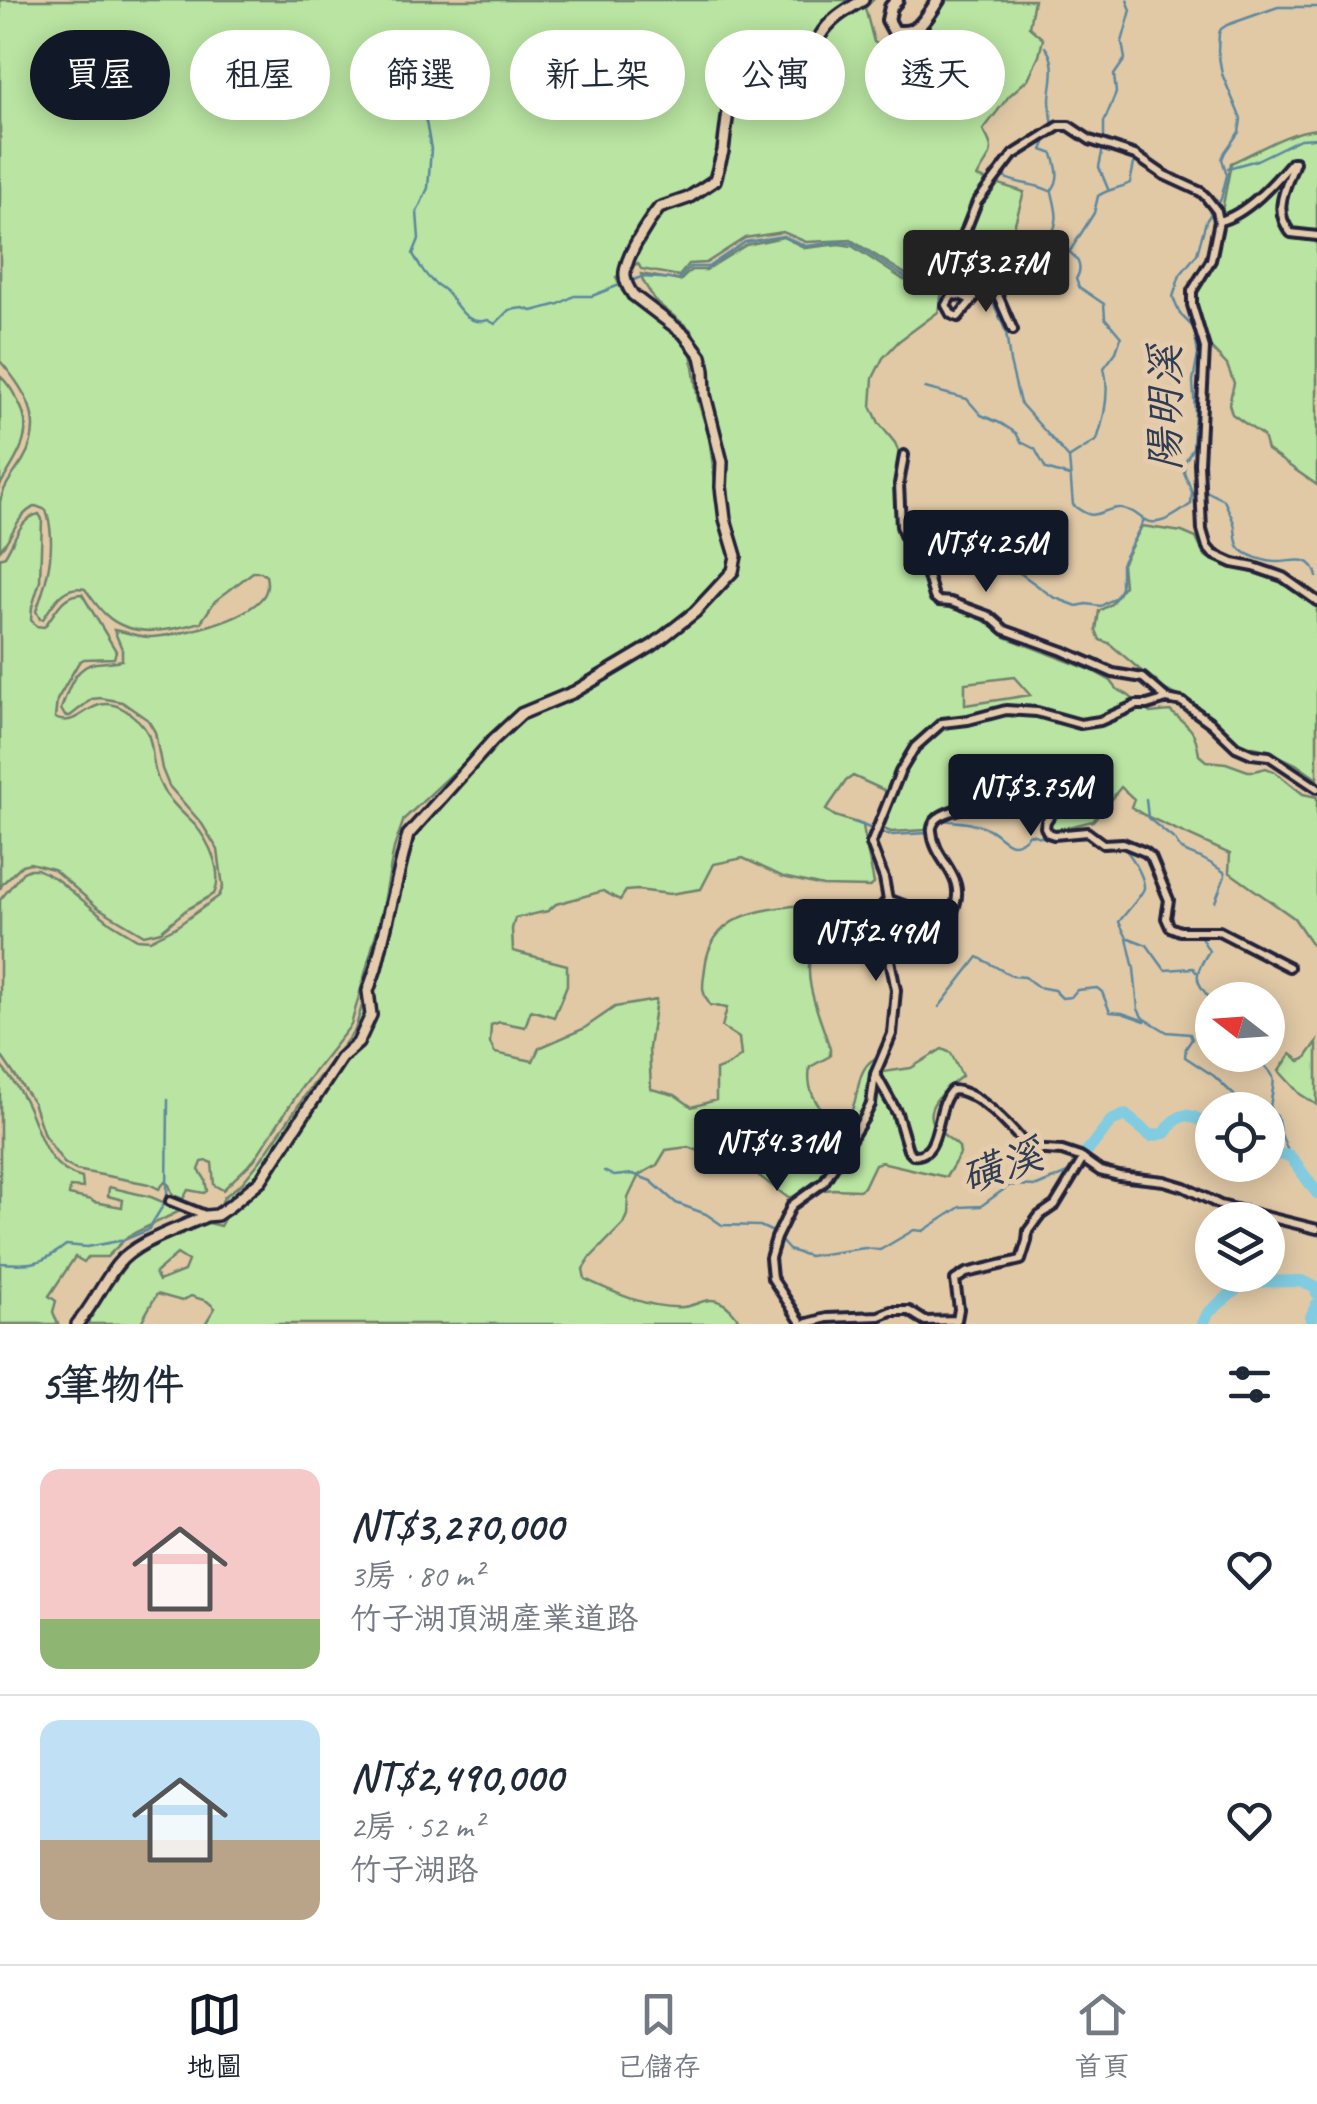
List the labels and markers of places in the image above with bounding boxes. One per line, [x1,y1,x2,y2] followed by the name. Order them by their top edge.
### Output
[883,230,1089,315] pin: NT$3.27M
[883,510,1089,595] pin: NT$4.25M
[928,754,1134,839] pin: NT$3.75M
[773,899,979,984] pin: NT$2.49M
[674,1109,880,1194] pin: NT$4.31M

